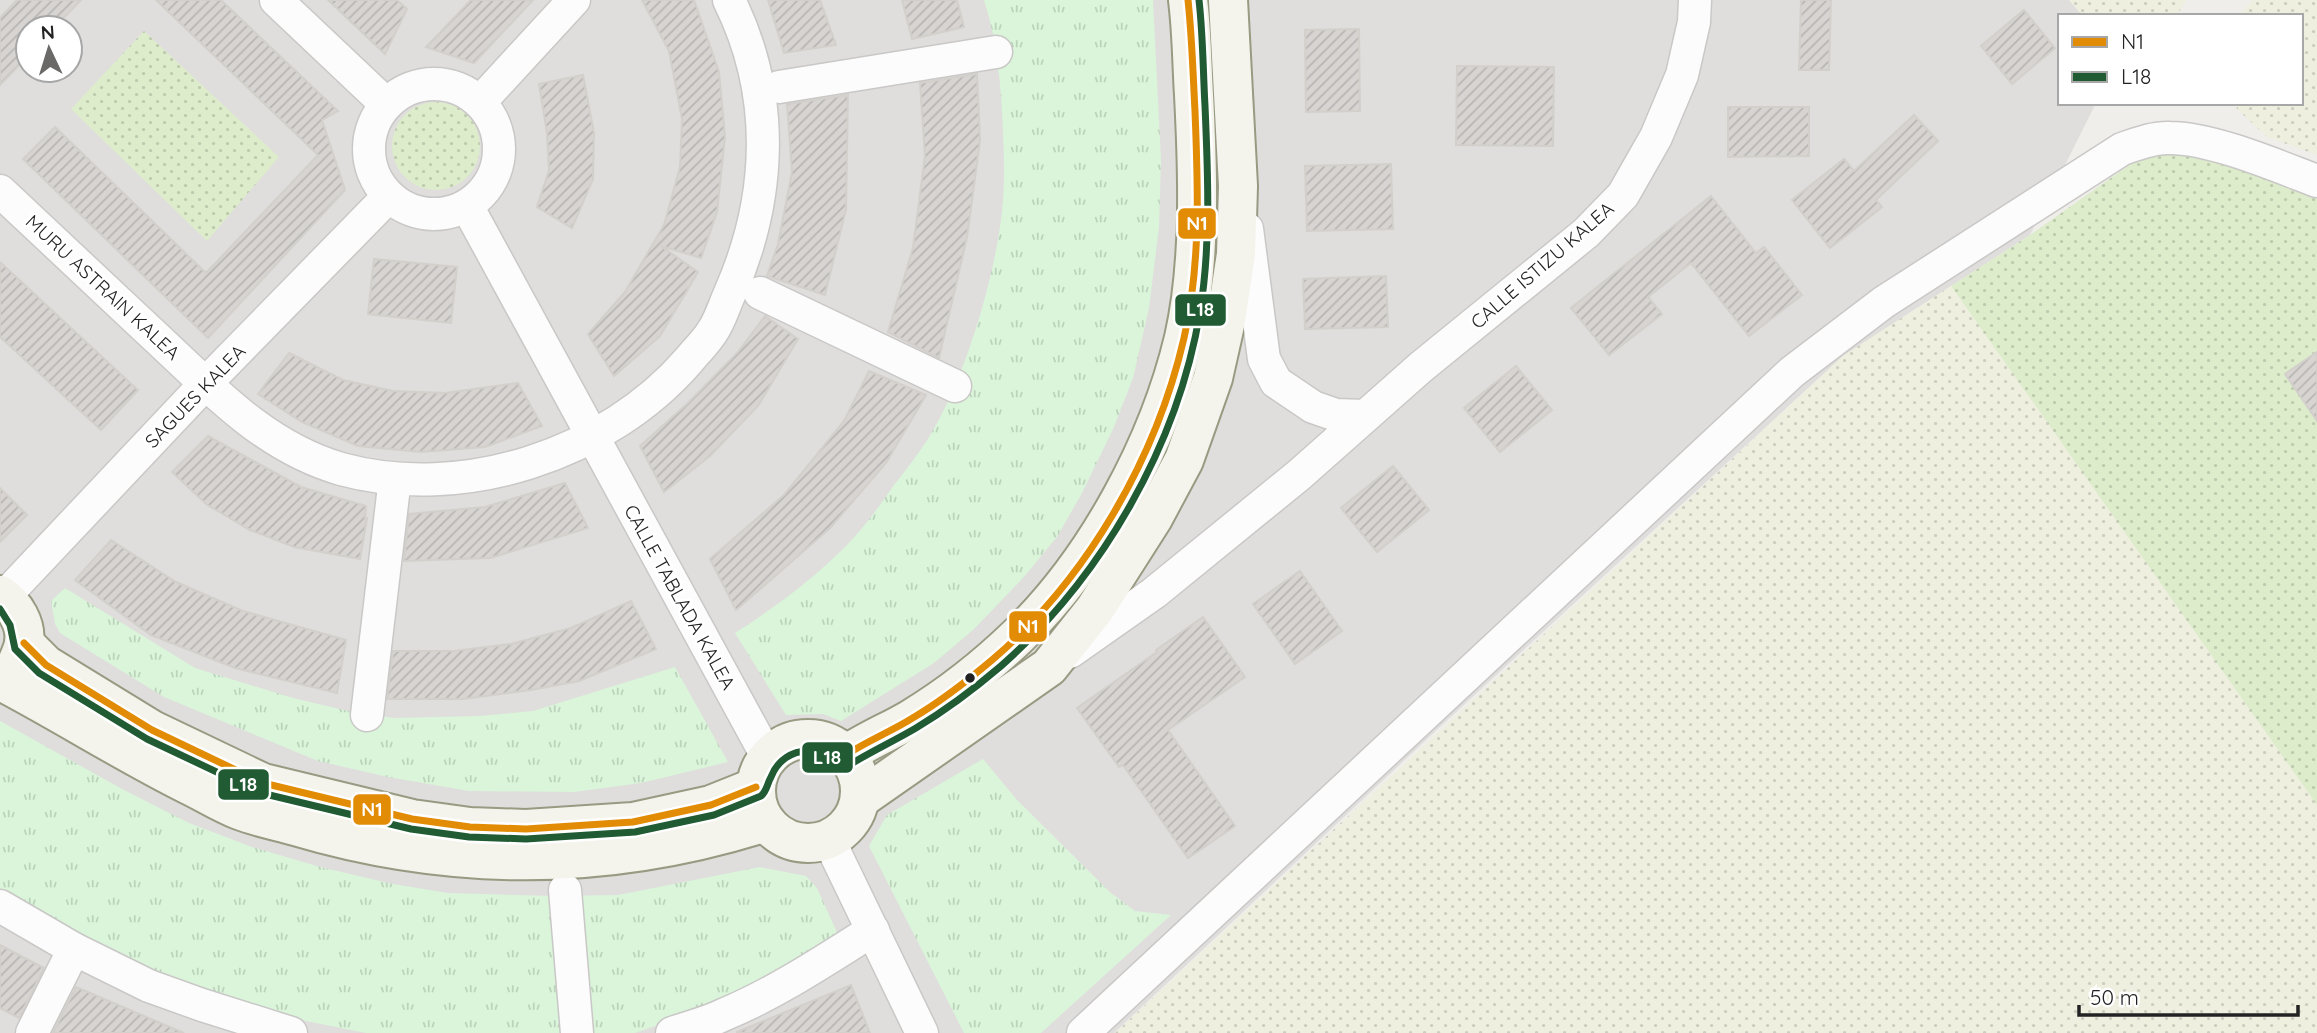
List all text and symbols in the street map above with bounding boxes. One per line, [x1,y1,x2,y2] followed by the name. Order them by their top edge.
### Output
[14,14,84,84] north arrow
[2058,14,2303,105] legend
[40,20,56,44] text: N
[2121,28,2144,54] text: N1
[2121,63,2151,89] text: L18
[1466,196,1618,334] street label: CALLE ISTIZU KALEA
[1177,207,1217,240] line badge: N1
[21,209,185,365] street label: MURU ASTRAIN KALEA
[1186,211,1208,235] text: N1
[1174,293,1227,327] line badge: L18
[1186,297,1214,321] text: L18
[140,339,250,453] street label: SAGUES KALEA
[619,500,741,694] street label: CALLE TABLADA KALEA
[1008,610,1048,643] line badge: N1
[1017,614,1039,638] text: N1
[963,671,977,685] unlabelled marker
[801,741,854,774] line badge: L18
[813,745,841,769] text: L18
[217,768,270,801] line badge: L18
[229,772,257,796] text: L18
[352,793,392,826] line badge: N1
[361,797,383,821] text: N1
[2079,974,2298,1018] scale bar
[2090,984,2139,1010] text: 50 m

